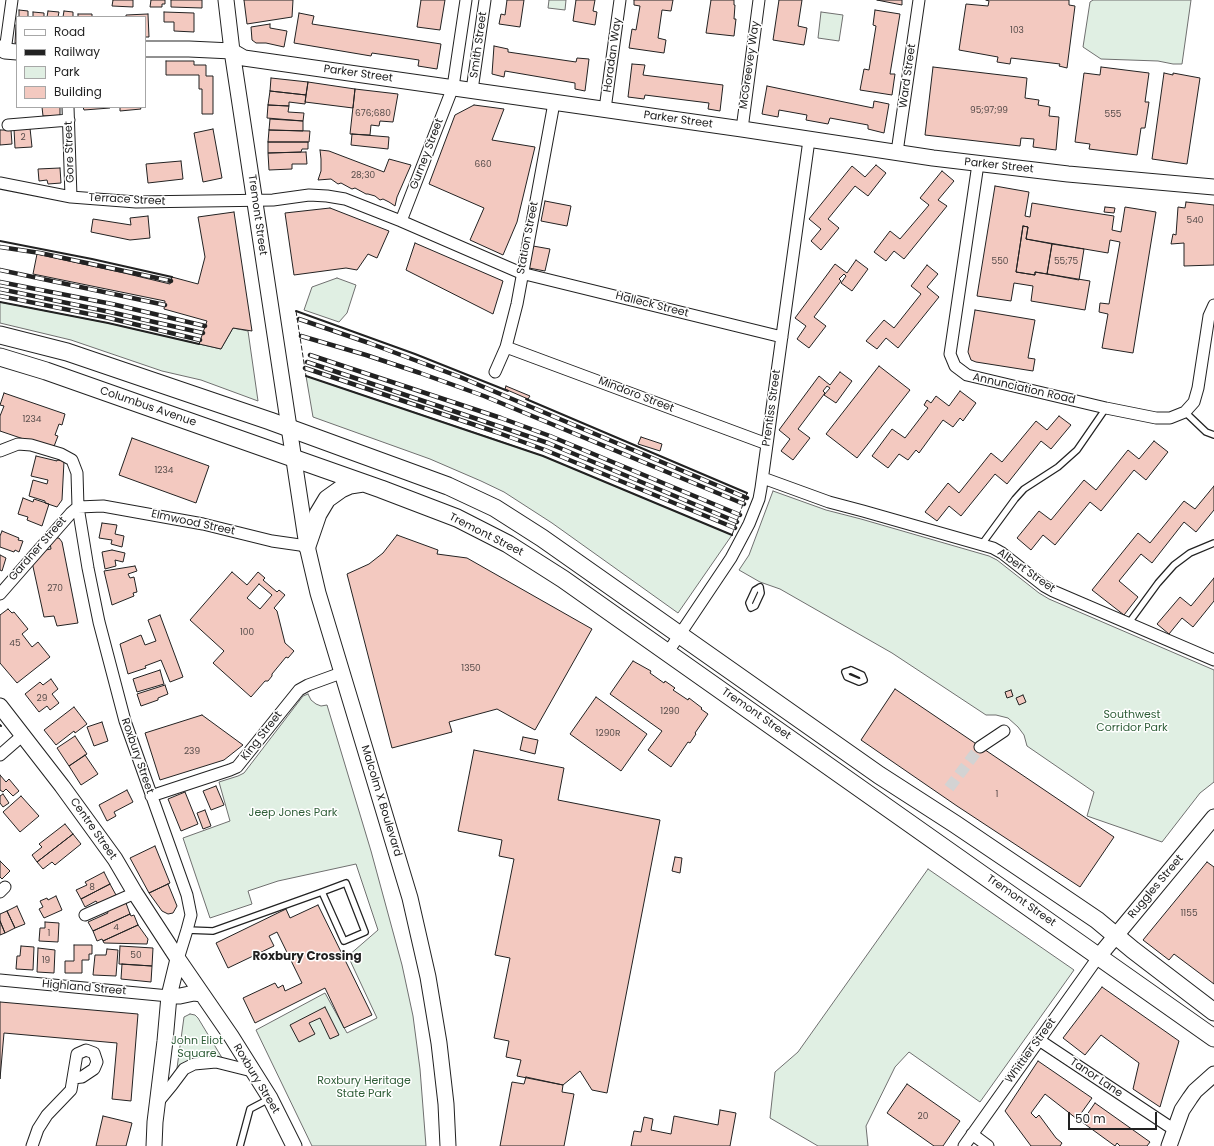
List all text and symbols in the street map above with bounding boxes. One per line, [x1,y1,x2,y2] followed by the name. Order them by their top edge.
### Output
[468,11,490,79] street label: Smith Street
[16,16,146,108] legend
[601,17,625,93] street label: Horadan Way
[737,20,763,110] street label: McGreevey Way
[54,23,85,40] text: Road
[1010,26,1024,36] house number: 103
[54,43,100,60] text: Railway
[897,43,919,109] street label: Ward Street
[54,63,80,80] text: Park
[323,63,393,85] street label: Parker Street
[54,83,102,100] text: Building
[970,106,1008,116] house number: 95;97;99
[355,109,391,119] house number: 676;680
[643,109,713,131] street label: Parker Street
[1105,110,1121,120] house number: 555
[407,117,447,191] street label: Gurney Street
[62,121,78,183] street label: Gore Street
[20,133,26,143] house number: 2
[964,156,1034,176] street label: Parker Street
[474,160,492,170] house number: 660
[351,171,375,181] house number: 28;30
[245,174,269,256] street label: Tremont Street
[88,191,166,209] street label: Terrace Street
[514,201,542,275] street label: Station Street
[1187,216,1203,226] house number: 540
[992,257,1008,267] house number: 550
[1054,257,1078,267] house number: 55;75
[614,290,690,320] street label: Halleck Street
[760,369,784,447] street label: Prentiss Street
[971,371,1077,407] street label: Annunciation Road
[596,375,676,415] street label: Mindoro Street
[98,384,198,430] street label: Columbus Avenue
[22,415,42,425] house number: 1234
[154,466,174,476] house number: 1234
[150,508,236,538] street label: Elmwood Street
[447,511,525,559] street label: Tremont Street
[7,514,69,584] street label: Gardner Street
[995,546,1057,596] street label: Albert Street
[47,584,63,594] house number: 270
[240,628,254,638] house number: 100
[9,639,21,649] house number: 45
[461,664,481,674] house number: 1350
[719,685,793,743] street label: Tremont Street
[37,694,47,704] house number: 29
[660,707,680,717] house number: 1290
[1096,708,1168,734] park label: Southwest Corridor Park
[239,709,285,763] street label: King Street
[118,717,156,795] street label: Roxbury Street
[596,729,620,739] house number: 1290R
[358,744,404,858] street label: Malcolm X Boulevard
[184,747,200,757] house number: 239
[996,790,998,800] house number: 1
[67,796,119,862] street label: Centre Street
[249,806,337,820] park label: Jeep Jones Park
[1126,852,1186,922] street label: Ruggles Street
[984,872,1058,930] street label: Tremont Street
[89,883,95,893] house number: 8
[1180,909,1198,919] house number: 1155
[113,923,119,933] house number: 4
[48,929,50,939] house number: 1
[252,950,362,964] district label: Roxbury Crossing
[130,951,142,961] house number: 50
[42,956,50,966] house number: 19
[41,978,127,998] street label: Highland Street
[1003,1016,1059,1086] street label: Whittier Street
[171,1034,223,1060] park label: John Eliot Square
[230,1042,282,1116] street label: Roxbury Street
[1067,1056,1125,1100] street label: Tanor Lane
[317,1074,411,1100] park label: Roxbury Heritage State Park
[1070,1104,1159,1130] scale bar
[1075,1110,1106,1127] text: 50 m
[918,1112,928,1122] house number: 20

